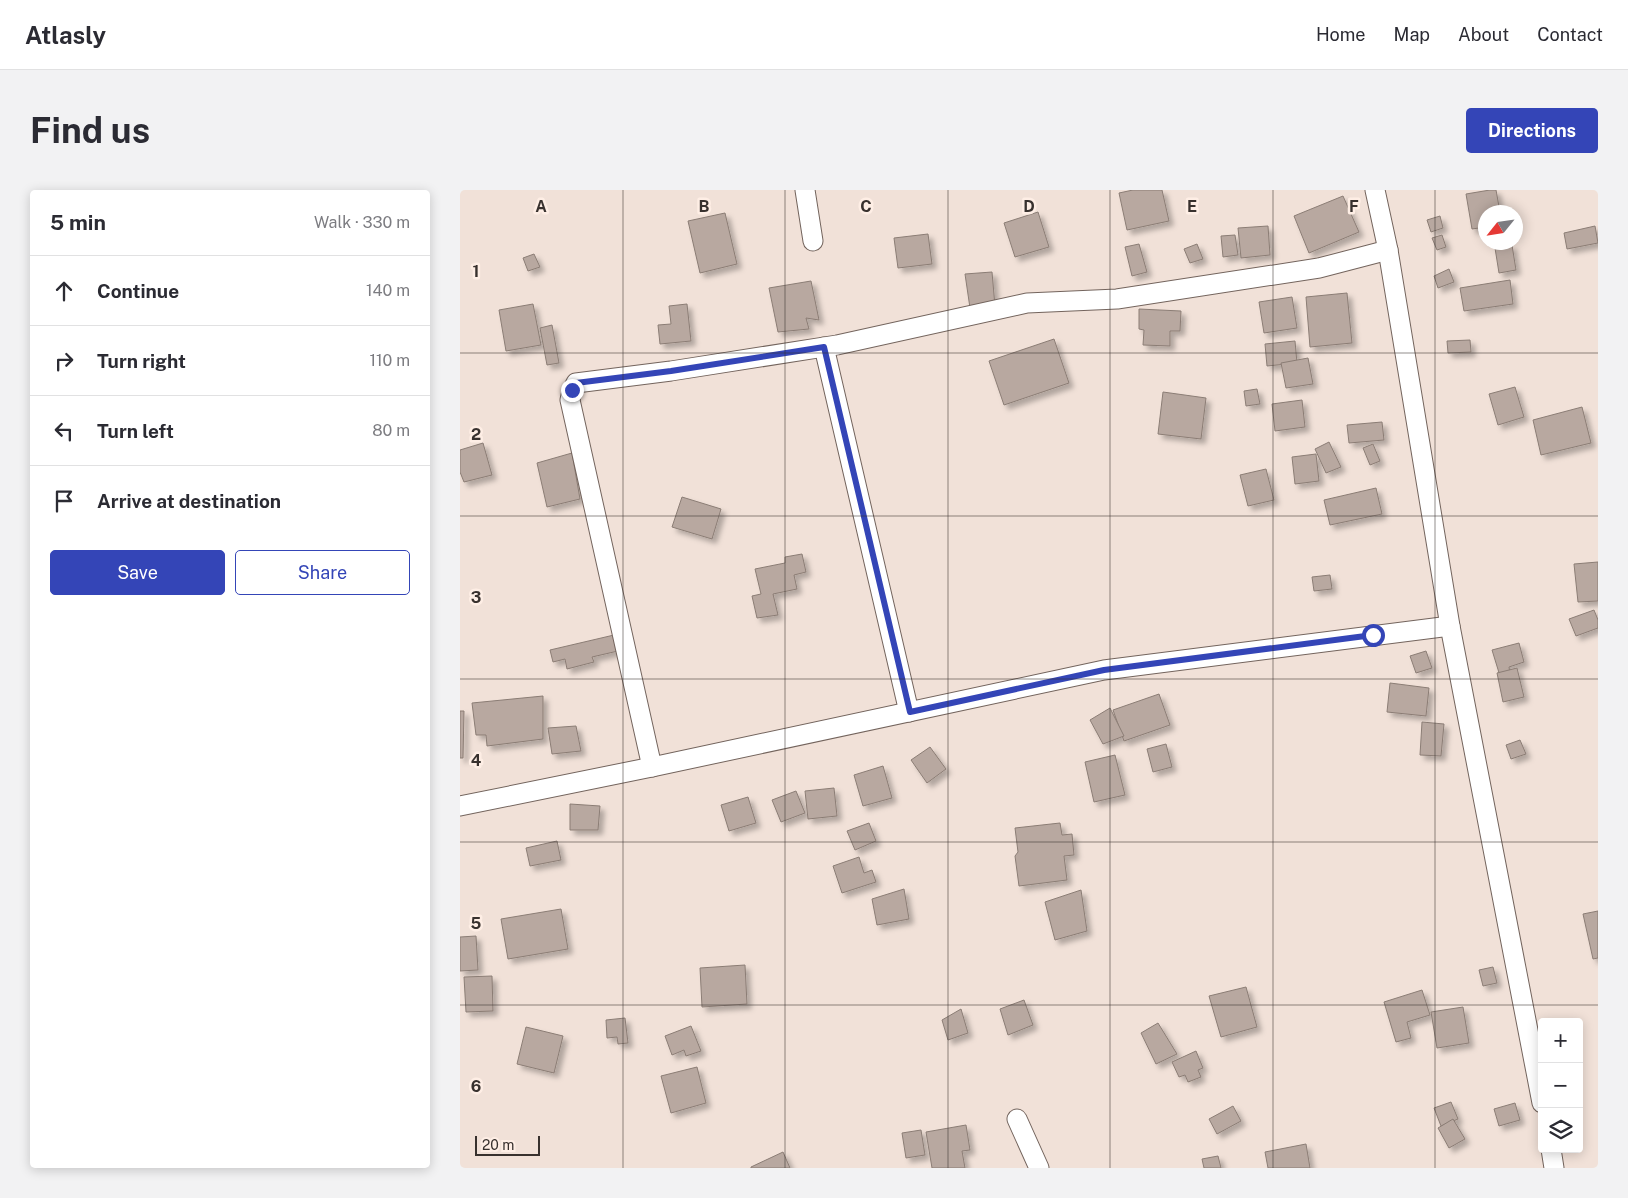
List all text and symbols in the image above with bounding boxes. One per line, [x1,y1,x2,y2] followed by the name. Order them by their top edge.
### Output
[25,21,106,49] text: Atlasly
[1316,24,1366,45] text: Home
[1394,24,1430,45] text: Map
[1458,24,1509,45] text: About
[1537,24,1603,45] text: Contact
[1466,108,1598,153] button: Directions
[30,110,150,151] text: Find us
[535,197,547,216] text: A
[699,197,710,216] text: B
[860,197,872,216] text: C
[1023,197,1035,216] text: D
[1187,197,1197,216] text: E
[1349,197,1359,216] text: F
[1478,205,1523,250] north arrow
[50,210,106,235] text: 5 min
[314,213,410,232] text: Walk · 330 m
[473,262,479,281] text: 1
[50,277,78,305] icon: ahead
[97,280,179,302] text: Continue
[366,281,410,300] text: 140 m
[50,347,78,375] icon: right
[97,350,186,372] text: Turn right
[369,351,410,370] text: 110 m
[561,379,584,402] route end
[50,417,78,445] icon: left
[97,420,174,442] text: Turn left
[372,421,410,440] text: 80 m
[471,425,481,444] text: 2
[50,487,78,515] icon: arrive
[97,490,281,512] text: Arrive at destination
[50,550,225,595] button: Save
[235,550,410,595] button: Share
[471,588,481,607] text: 3
[1362,624,1385,647] route start
[471,751,482,770] text: 4
[471,914,482,933] text: 5
[1538,1018,1583,1153] map controls
[1538,1018,1583,1063] button: +
[1538,1063,1583,1108] button: −
[471,1077,481,1096] text: 6
[1538,1108,1583,1153] button: layers
[475,1133,540,1156] scale bar
[482,1137,514,1153] text: 20 m

